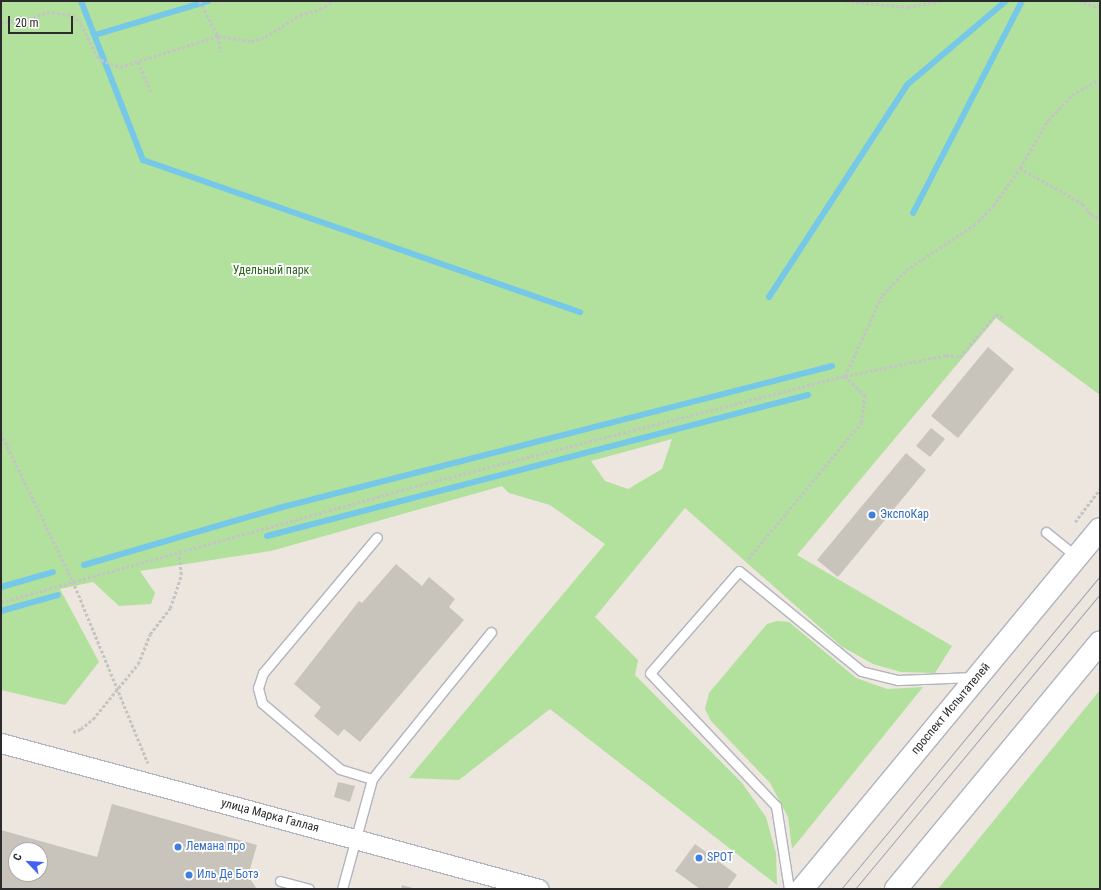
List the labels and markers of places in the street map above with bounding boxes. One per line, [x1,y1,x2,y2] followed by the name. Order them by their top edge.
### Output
[880,508,929,522] place label: ЭкспоКар
[867,510,877,520] marker: ЭкспоКар
[186,840,245,854] place label: Лемана про
[173,842,183,852] marker: Лемана про
[707,851,733,865] place label: SPOT
[694,853,704,863] marker: SPOT
[197,868,259,882] place label: Иль Де Ботэ
[184,870,194,880] marker: Иль Де Ботэ

